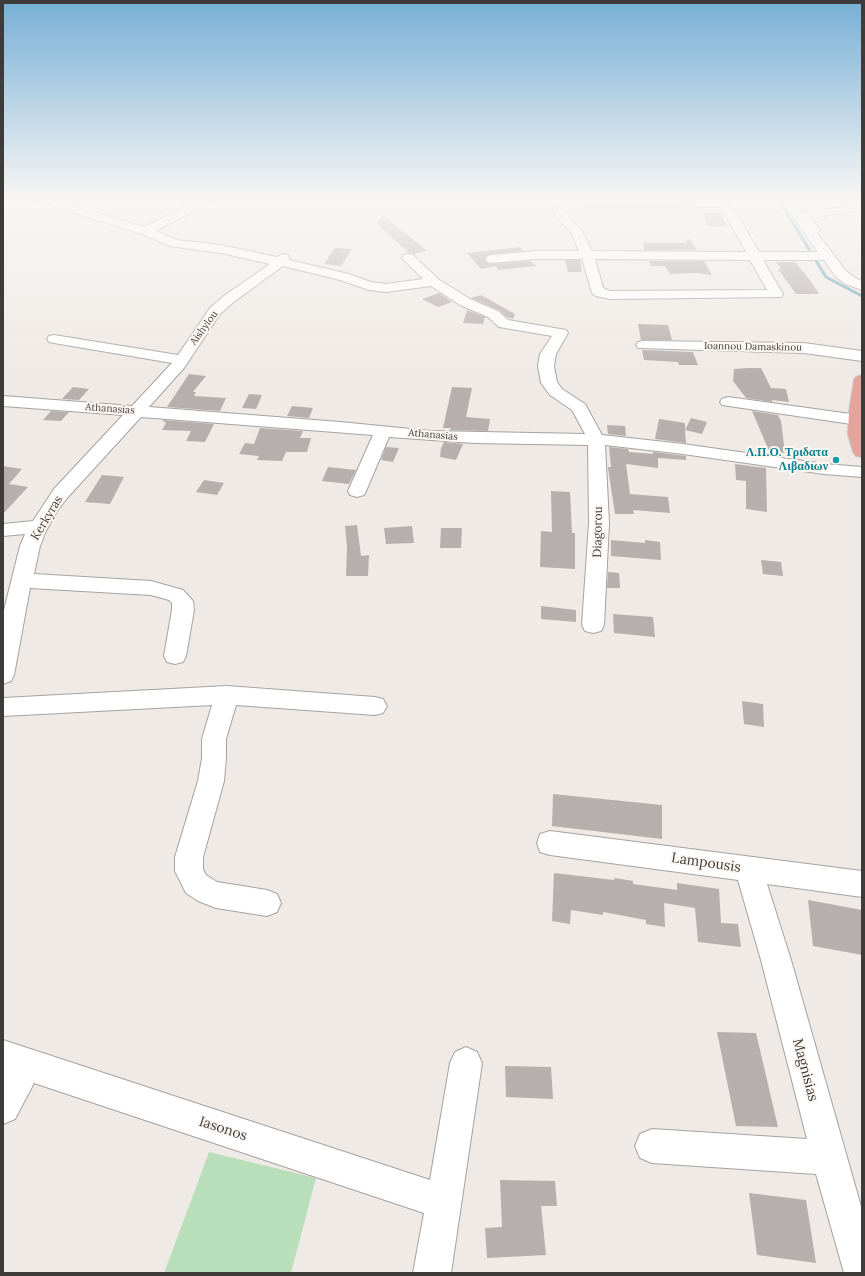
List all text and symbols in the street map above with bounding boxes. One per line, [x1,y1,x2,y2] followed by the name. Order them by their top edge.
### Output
[188,309,220,347] street label: Aishylou
[704,340,802,354] street label: Ioannou Damaskinou
[85,401,135,417] street label: Athanasias
[408,427,458,443] street label: Athanasias
[746,446,828,474] place label: Λ.Π.Ο. Τριδατα Λιβαδιων
[831,455,841,465] marker: Λ.Π.Ο. Τριδατα Λιβαδιων
[28,493,66,543] street label: Kerkyras
[590,506,606,558] street label: Diagorou
[670,850,742,876] street label: Lampousis
[789,1037,821,1103] street label: Magnisias
[197,1113,249,1145] street label: Iasonos

